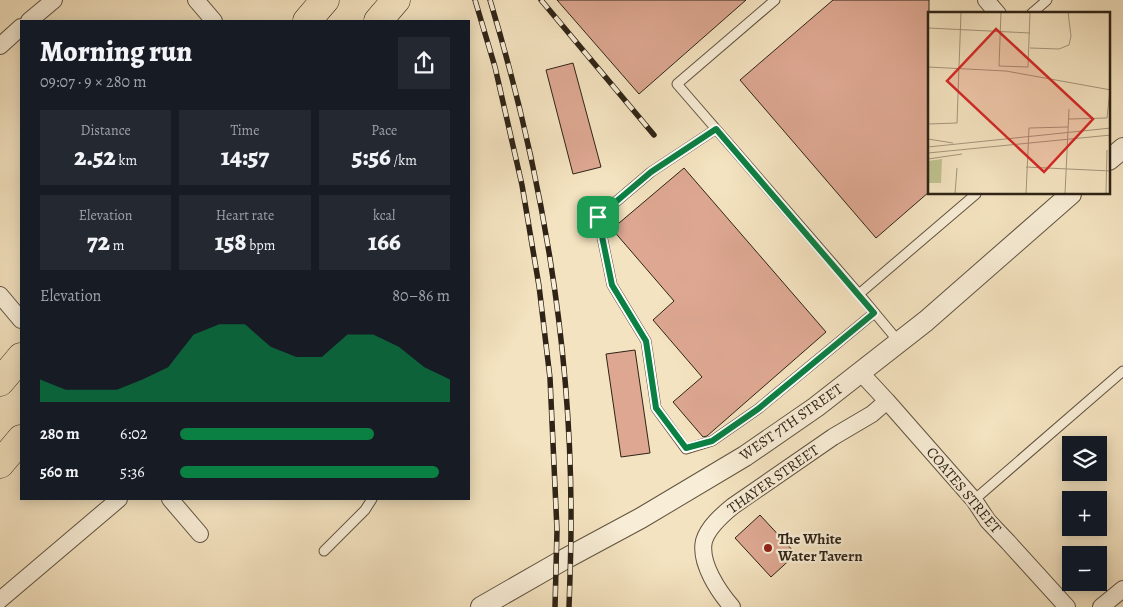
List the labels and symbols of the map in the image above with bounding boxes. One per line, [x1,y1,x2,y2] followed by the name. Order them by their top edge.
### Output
[928,12,1110,195] inset map
[577,196,619,238] pin
[734,378,847,466] street label: WEST 7TH STREET
[723,439,824,518] street label: THAYER STREET
[922,443,1007,538] street label: COATES STREET
[777,529,863,566] place label: The White Water Tavern
[762,542,774,554] marker: The White Water Tavern

